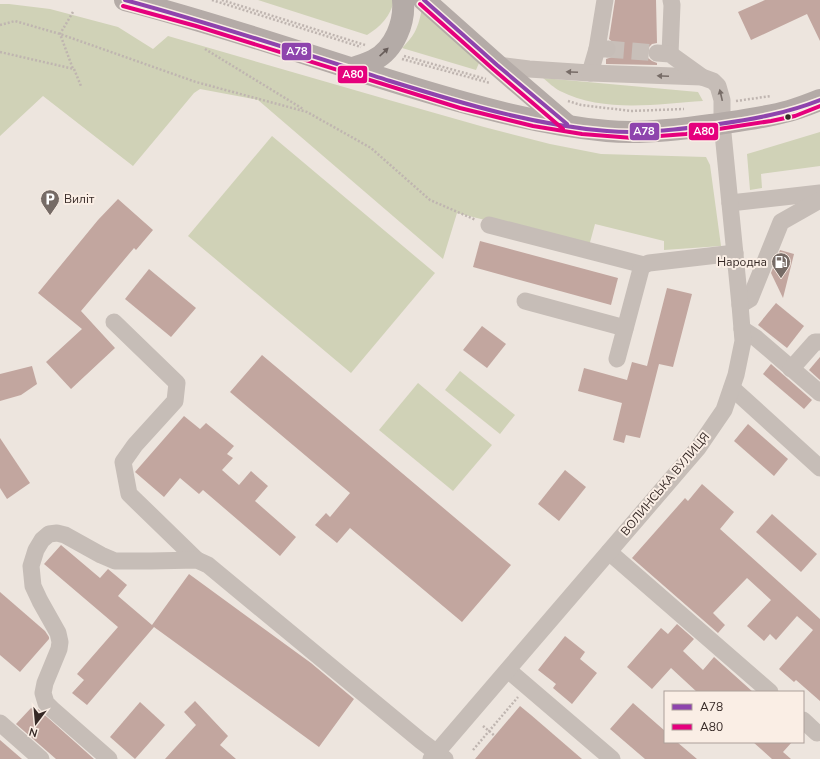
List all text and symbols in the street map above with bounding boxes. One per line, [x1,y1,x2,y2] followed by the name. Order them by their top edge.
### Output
[281,42,312,61] line badge: А78
[286,44,308,59] text: А78
[379,47,389,56] one-way arrow
[337,65,368,84] line badge: А80
[342,67,364,82] text: А80
[566,68,578,75] one-way arrow
[656,73,669,79] one-way arrow
[717,89,723,101] one-way arrow
[783,112,793,122] unlabelled marker
[629,122,660,141] line badge: А78
[688,122,719,141] line badge: А80
[633,124,655,139] text: А78
[693,124,715,139] text: А80
[39,188,61,216] parking icon: Виліт
[64,191,95,207] place label: Виліт
[770,251,792,279] fuel station icon: Народна
[717,254,767,270] place label: Народна
[617,429,713,539] street label: ВОЛИНСЬКА ВУЛИЦЯ
[664,691,804,743] legend
[700,699,723,715] text: А78
[16,703,56,743] north arrow
[700,719,723,735] text: А80
[27,724,39,740] text: N

